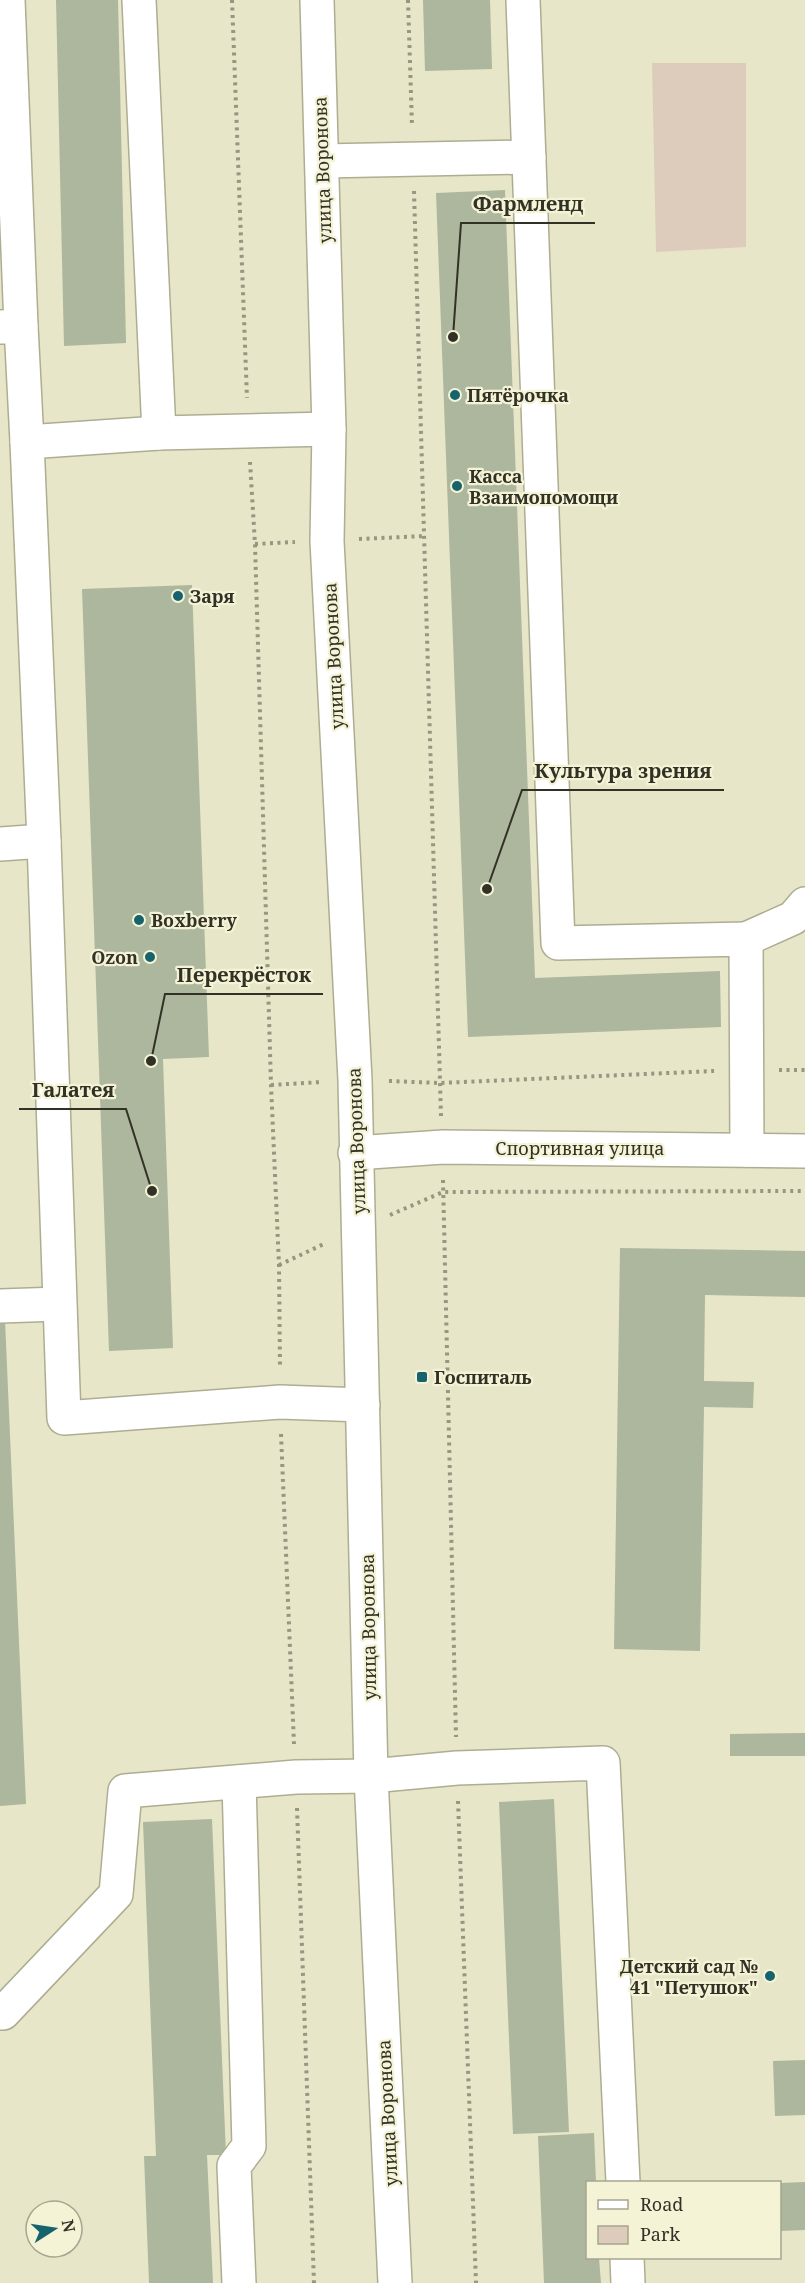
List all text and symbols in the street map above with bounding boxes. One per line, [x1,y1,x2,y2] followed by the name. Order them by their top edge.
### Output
[307,96,337,244] street label: улица Воронова
[461,185,595,223] callout: Фармленд
[473,190,584,217] text: Фармленд
[467,383,569,407] place label: Пятёрочка
[448,388,462,402] marker: Пятёрочка
[469,464,618,509] place label: Касса Взаимопомощи
[450,479,464,493] marker: Касса Взаимопомощи
[317,582,349,730] street label: улица Воронова
[190,584,234,608] place label: Заря
[171,589,185,603] marker: Заря
[522,752,724,790] callout: Культура зрения
[534,757,712,784] text: Культура зрения
[151,908,238,932] place label: Boxberry
[132,913,146,927] marker: Boxberry
[91,945,138,969] place label: Ozon
[143,950,157,964] marker: Ozon
[165,956,323,994] callout: Перекрёсток
[177,961,312,988] text: Перекрёсток
[341,1067,371,1215] street label: улица Воронова
[19,1071,126,1109] callout: Галатея
[32,1076,114,1103] text: Галатея
[495,1136,665,1160] street label: Спортивная улица
[434,1365,531,1389] place label: Госпиталь
[415,1370,429,1384] marker: Госпиталь
[355,1553,381,1701] street label: улица Воронова
[620,1954,759,1999] place label: Детский сад № 41 "Петушок"
[763,1969,777,1983] marker: Детский сад № 41 "Петушок"
[371,2039,403,2187] street label: улица Воронова
[586,2181,781,2259] legend
[640,2192,683,2216] text: Road
[24,2199,84,2259] north arrow
[57,2217,81,2235] text: N
[640,2222,680,2246] text: Park

